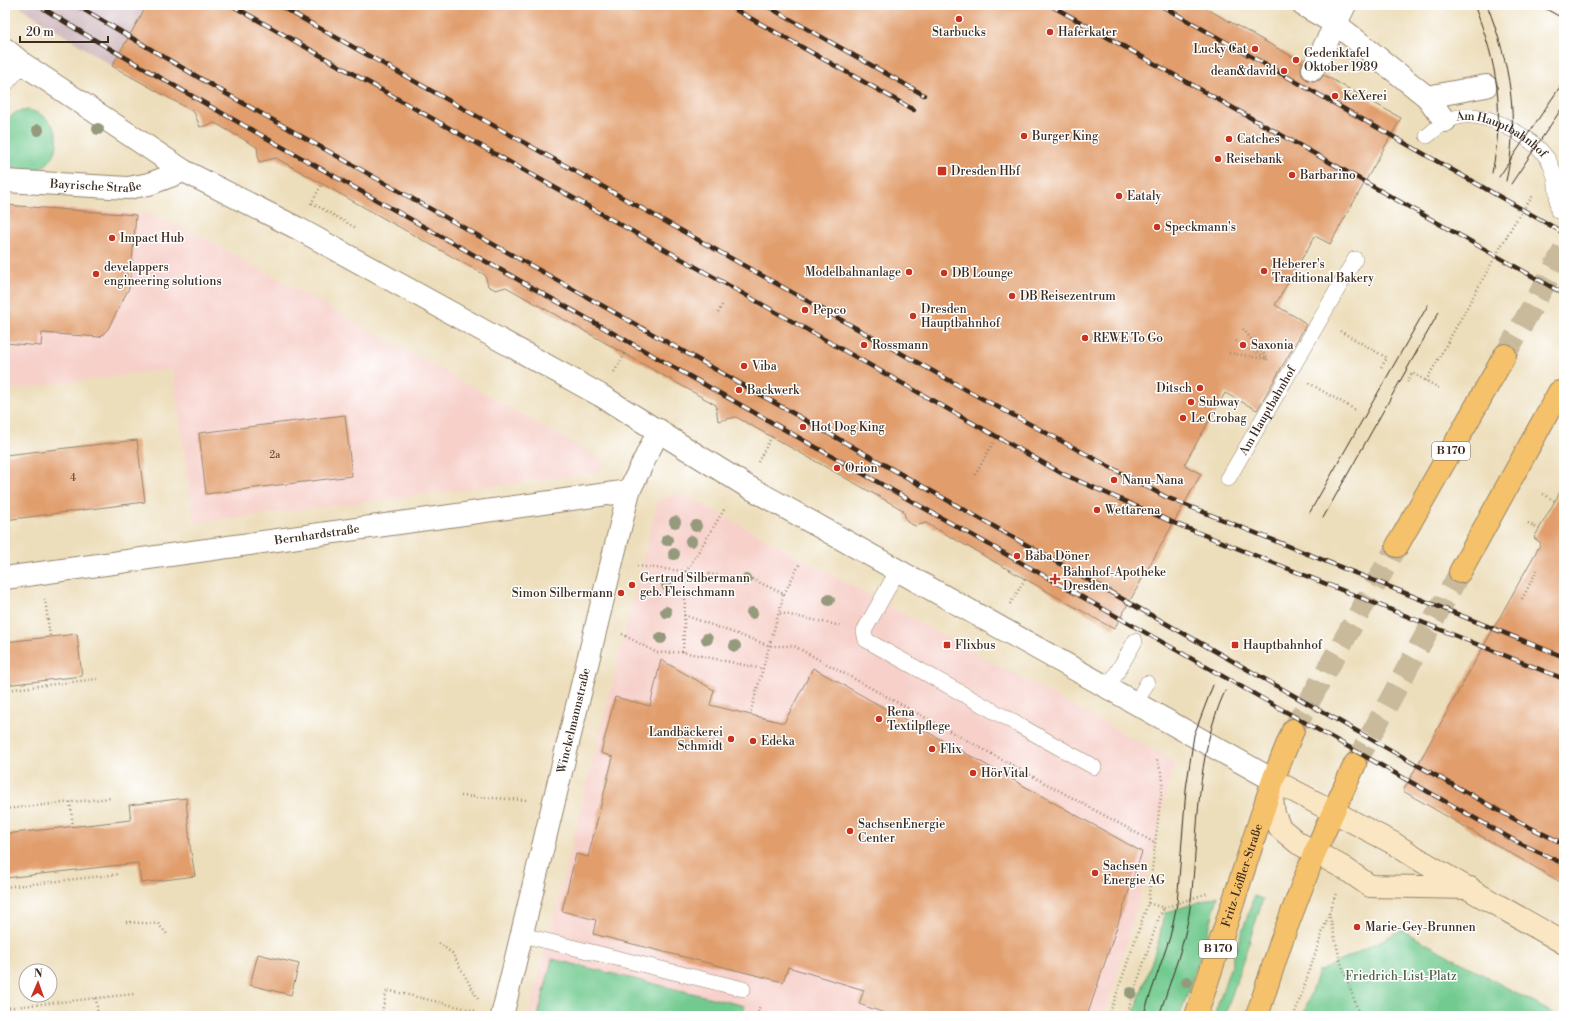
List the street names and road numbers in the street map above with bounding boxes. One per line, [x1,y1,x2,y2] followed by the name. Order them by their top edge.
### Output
[1454,108,1551,161] street label: Am Hauptbahnhof
[49,176,143,196] street label: Bayrische Straße
[1235,363,1299,459] street label: Am Hauptbahnhof
[1432,442,1470,460] road number: B 170
[272,521,361,548] street label: Bernhardstraße
[553,666,593,776] street label: Winckelmannstraße
[1218,822,1266,929] street label: Fritz-Löffler-Straße
[1199,940,1237,958] road number: B 170

